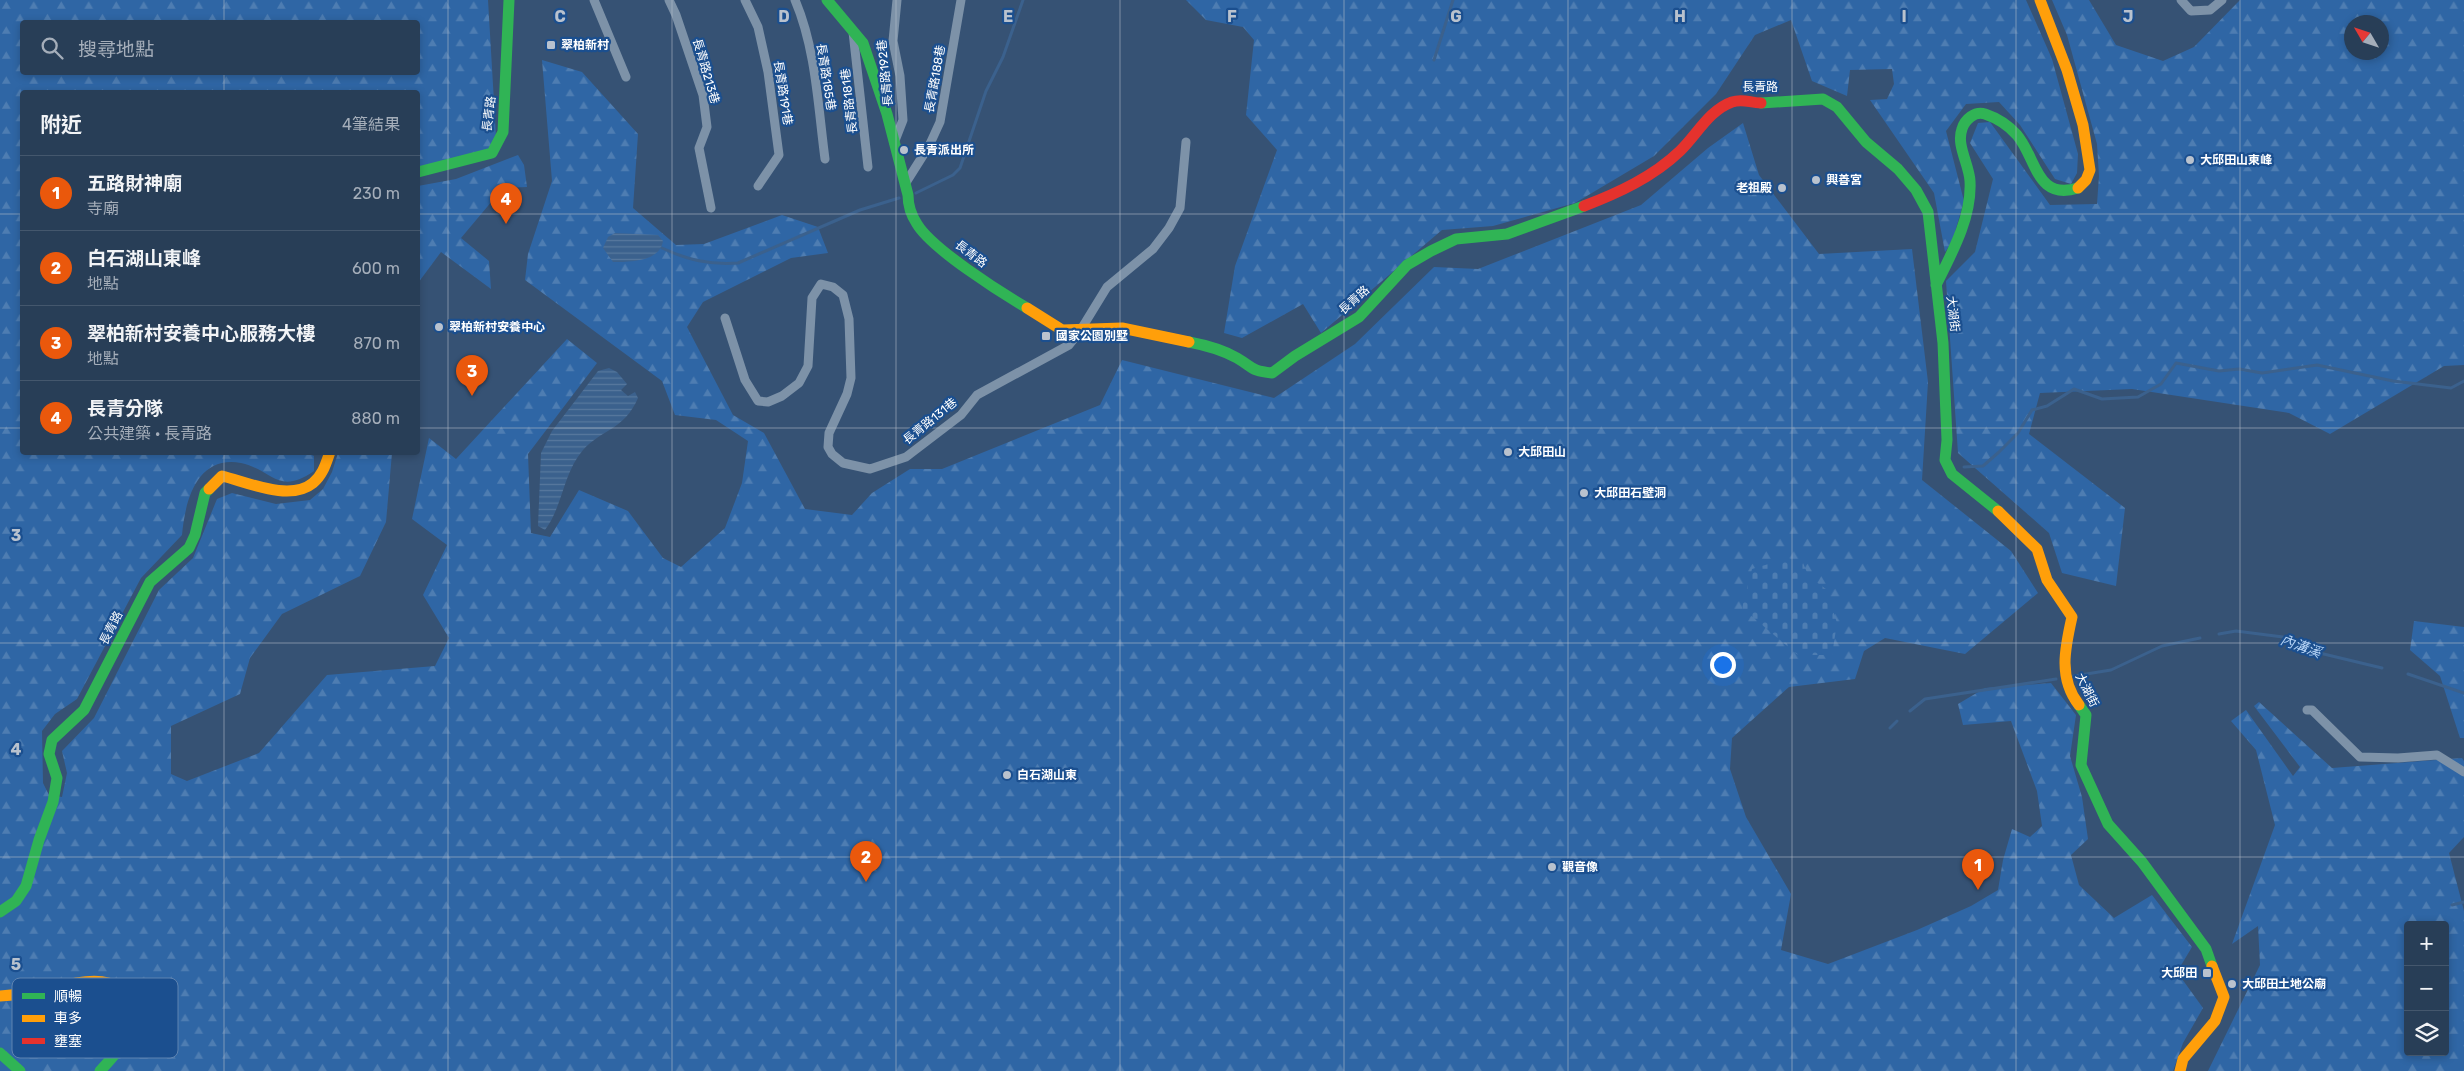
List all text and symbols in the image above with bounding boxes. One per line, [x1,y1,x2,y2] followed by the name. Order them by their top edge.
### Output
[554,7,566,26] text: C
[778,7,790,26] text: D
[1003,7,1013,26] text: E
[1227,7,1237,26] text: F
[1450,7,1462,26] text: G
[1674,7,1686,26] text: H
[1901,7,1907,26] text: I
[2123,7,2133,26] text: J
[2344,15,2389,60] north arrow
[20,20,420,75] search box
[38,34,66,62] icon: search
[690,37,722,105] street label: 長青路213巷
[78,38,154,61] text: 搜尋地點
[561,38,609,52] place label: 翠柏新村
[545,39,557,51] marker: 翠柏新村
[875,39,895,107] street label: 長青路192巷
[814,42,838,112] street label: 長青路185巷
[922,44,948,114] street label: 長青路188巷
[771,60,795,126] street label: 長青路191巷
[838,67,860,135] street label: 長青路181巷
[1742,80,1778,94] street label: 長青路
[480,95,498,133] street label: 長青路
[40,112,82,137] text: 附近
[342,115,400,134] text: 4筆結果
[914,143,974,157] place label: 長青派出所
[898,144,910,156] marker: 長青派出所
[2200,153,2272,167] place label: 大邱田山東峰
[2184,154,2196,166] marker: 大邱田山東峰
[87,172,182,195] text: 五路財神廟
[1826,173,1862,187] place label: 興善宮
[1810,174,1822,186] marker: 興善宮
[1736,181,1772,195] place label: 老祖殿
[1776,182,1788,194] marker: 老祖殿
[490,183,522,224] pin: 4
[52,184,60,203] text: 1
[353,184,400,203] text: 230 m
[87,199,119,218] text: 寺廟
[952,238,990,270] street label: 長青路
[87,247,201,270] text: 白石湖山東峰
[51,259,61,278] text: 2
[352,259,400,278] text: 600 m
[87,274,119,293] text: 地點
[1336,283,1372,317] street label: 長青路
[1944,295,1962,333] street label: 大湖街
[449,320,545,334] place label: 翠柏新村安養中心
[433,321,445,333] marker: 翠柏新村安養中心
[87,322,315,345] text: 翠柏新村安養中心服務大樓
[1056,329,1128,343] place label: 國家公園別墅
[1040,330,1052,342] marker: 國家公園別墅
[51,334,61,353] text: 3
[353,334,400,353] text: 870 m
[87,349,119,368] text: 地點
[456,355,488,396] pin: 3
[900,395,960,447] street label: 長青路131巷
[87,397,163,420] text: 長青分隊
[51,409,61,428] text: 4
[351,409,400,428] text: 880 m
[87,424,212,443] text: 公共建築 · 長青路
[1518,445,1566,459] place label: 大邱田山
[1502,446,1514,458] marker: 大邱田山
[1594,486,1666,500] place label: 大邱田石壁洞
[1578,487,1590,499] marker: 大邱田石壁洞
[11,526,21,545] text: 3
[97,609,125,647] street label: 長青路
[2278,631,2325,662] water label: 內溝溪
[1710,652,1736,678] your location
[2073,671,2101,709] street label: 大湖街
[11,740,22,759] text: 4
[1017,768,1077,782] place label: 白石湖山東
[1001,769,1013,781] marker: 白石湖山東
[850,841,882,882] pin: 2
[1962,849,1994,890] pin: 1
[1562,860,1598,874] place label: 觀音像
[1546,861,1558,873] marker: 觀音像
[2404,921,2449,1056] map controls
[2404,921,2449,966] button: +
[11,955,21,974] text: 5
[2161,966,2197,980] place label: 大邱田
[2404,966,2449,1011] button: −
[2201,967,2213,979] marker: 大邱田
[2242,977,2326,991] place label: 大邱田土地公廟
[12,978,178,1058] legend
[2226,978,2238,990] marker: 大邱田土地公廟
[54,988,82,1005] text: 順暢
[54,1010,82,1027] text: 車多
[2404,1011,2449,1056] button: layers
[54,1033,82,1050] text: 壅塞

